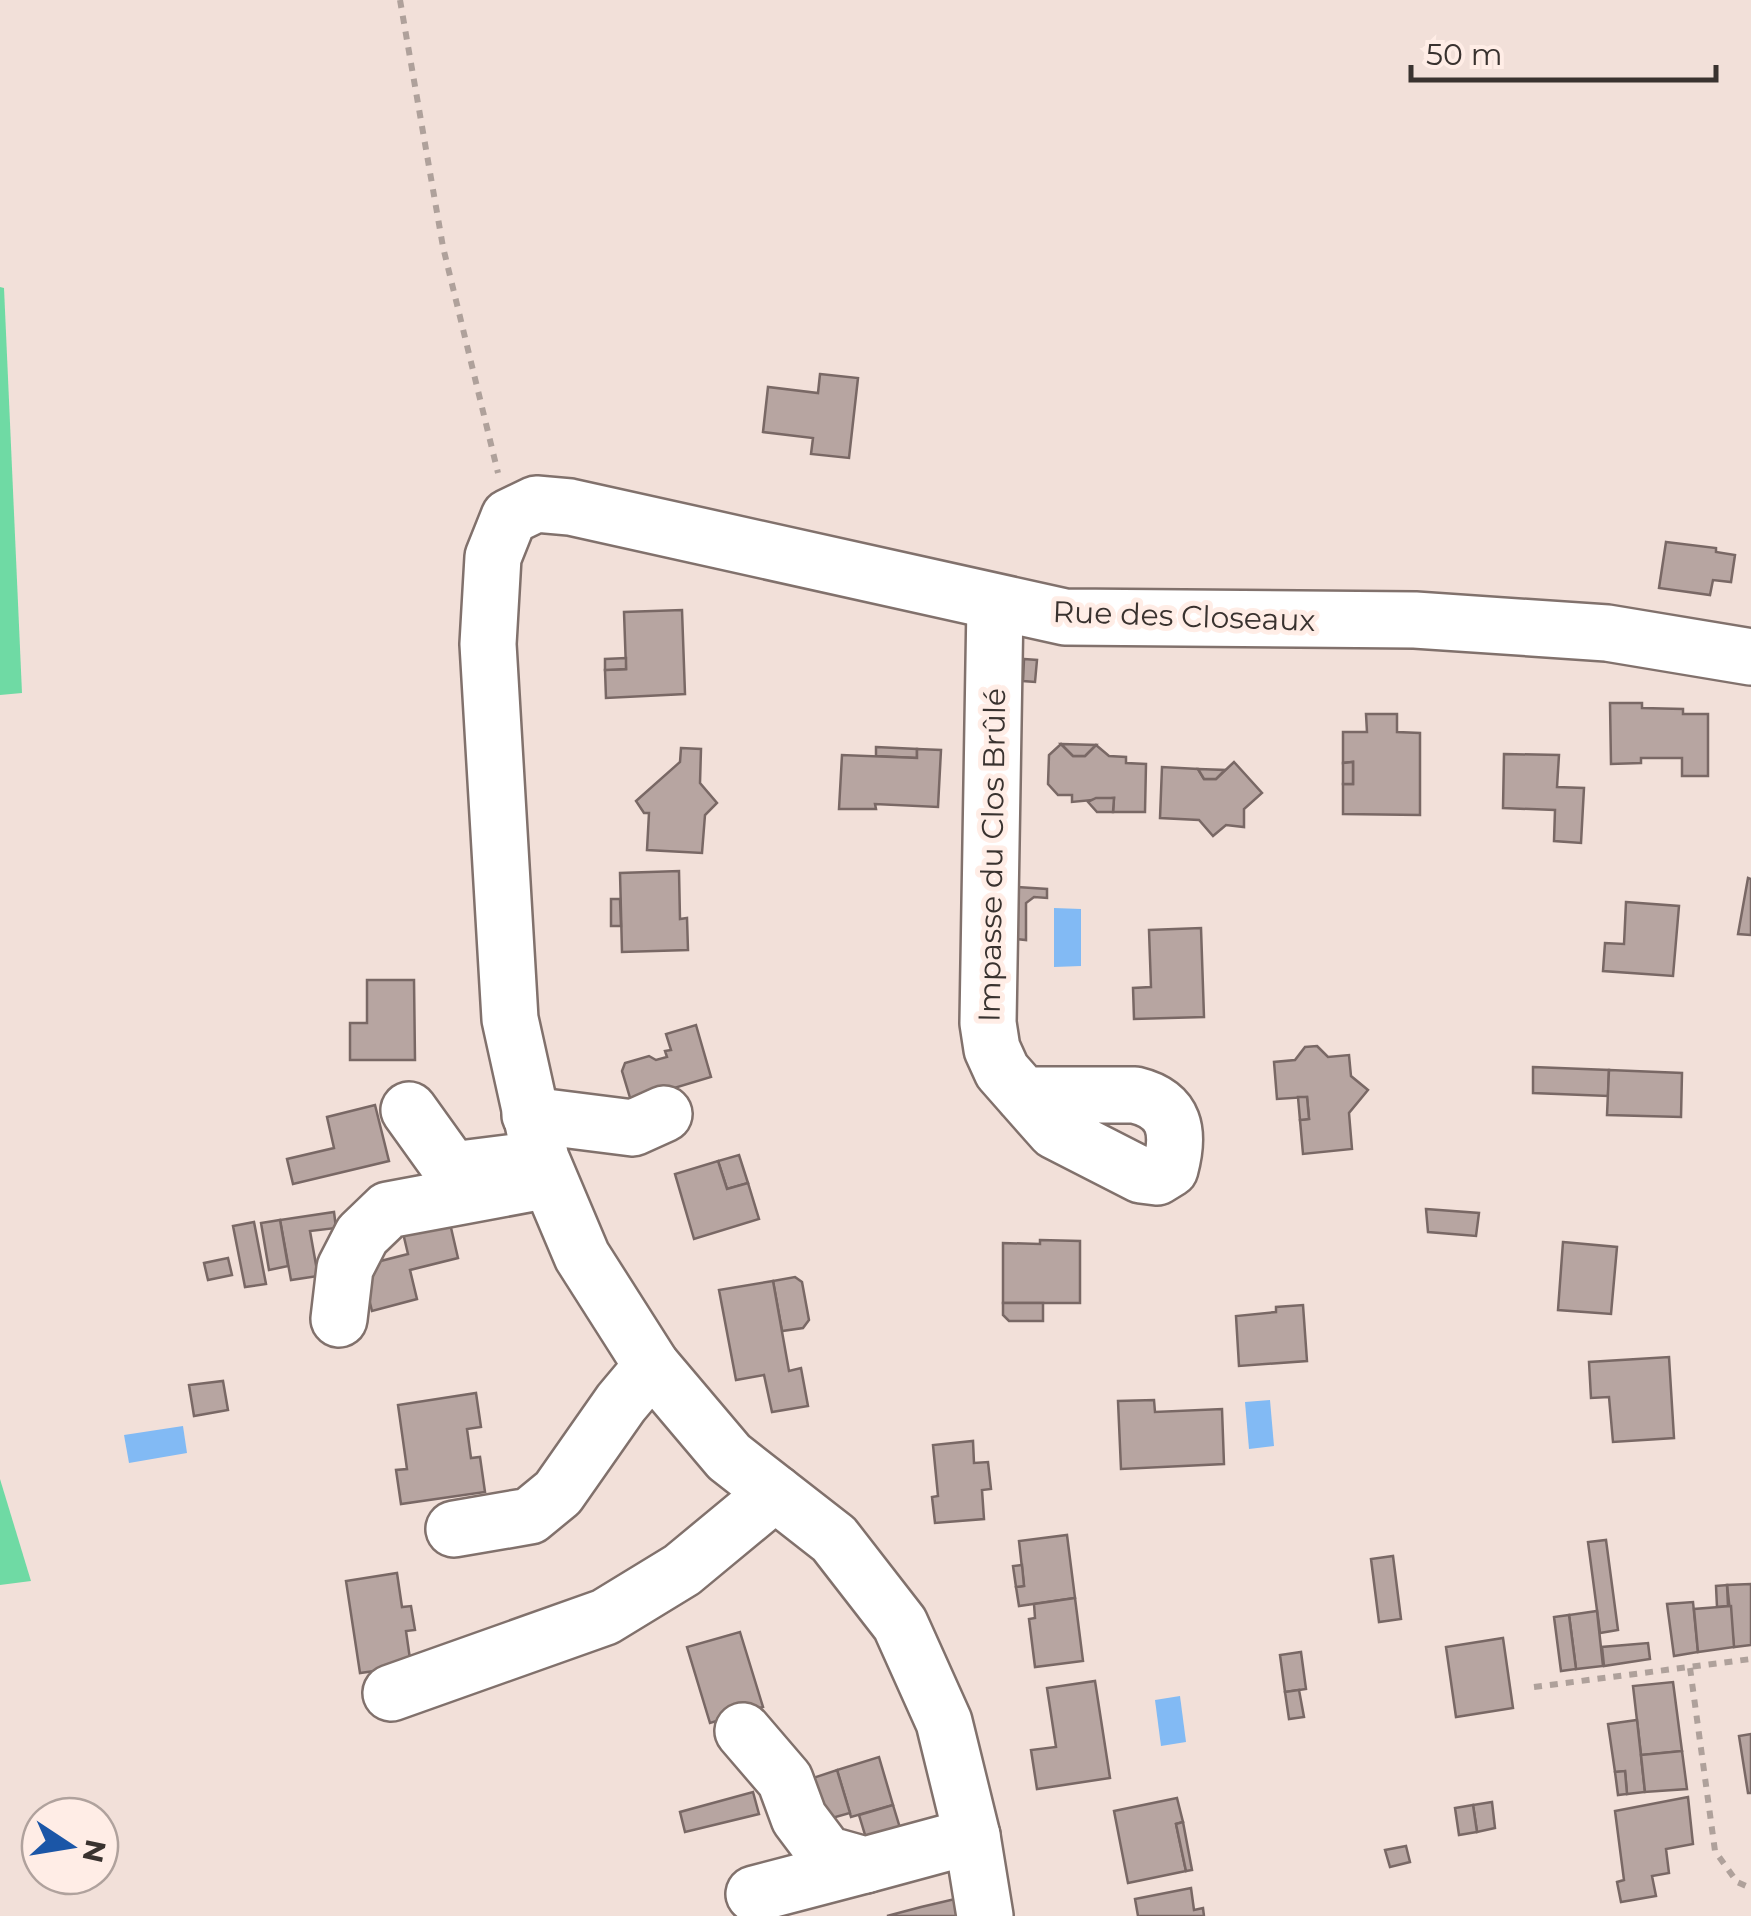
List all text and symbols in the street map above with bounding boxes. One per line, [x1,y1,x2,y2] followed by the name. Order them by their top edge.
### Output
[1411,20,1716,82] scale bar
[1426,36,1503,73] text: 50 m
[1052,593,1316,639] street label: Rue des Closeaux
[971,688,1013,1022] street label: Impasse du Clos Brûlé
[20,1796,120,1896] north arrow
[75,1837,113,1866] text: N

